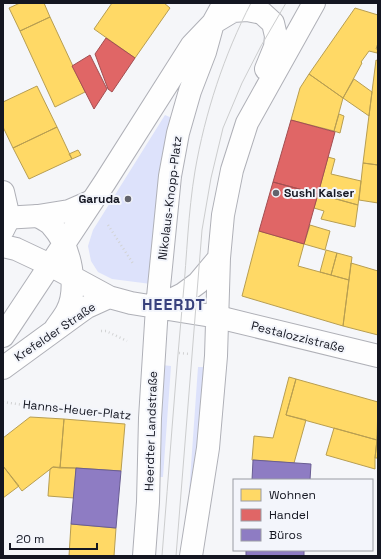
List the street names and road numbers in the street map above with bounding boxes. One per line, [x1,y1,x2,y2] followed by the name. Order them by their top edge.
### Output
[154,135,186,261] street label: Nikolaus-Knopp-Platz
[11,299,99,365] street label: Krefelder Straße
[250,318,346,356] street label: Pestalozzistraße
[141,371,161,491] street label: Heerdter Landstraße
[22,396,132,424] street label: Hanns-Heuer-Platz

